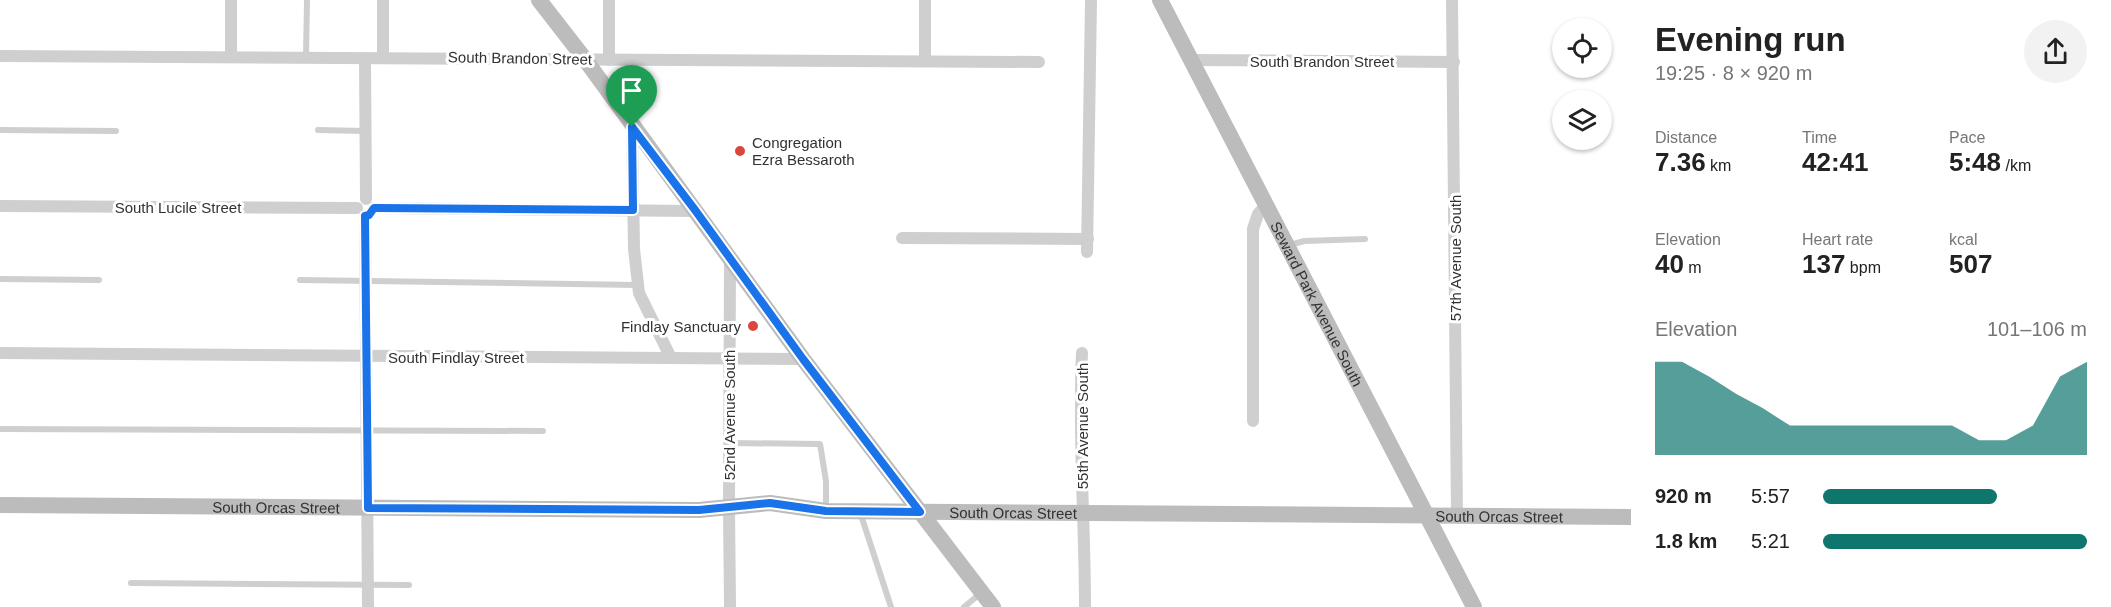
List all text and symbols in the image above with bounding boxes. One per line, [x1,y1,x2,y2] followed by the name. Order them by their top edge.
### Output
[1552,18,1612,150] map controls
[1552,18,1612,78] button: locate
[2024,20,2087,83] button: share
[1655,21,1846,58] text: Evening run
[448,48,593,68] street label: South Brandon Street
[1250,53,1395,70] street label: South Brandon Street
[1655,62,1812,84] text: 19:25 · 8 × 920 m
[606,65,657,127] pin
[615,74,648,107] icon: arrive
[1552,90,1612,150] button: layers
[1655,129,1717,146] text: Distance
[1802,129,1837,146] text: Time
[1949,129,1985,146] text: Pace
[752,134,855,168] place label: Congregation Ezra Bessaroth
[733,144,747,158] marker: Congregation Ezra Bessaroth
[1655,147,1706,177] text: 7.36
[1802,147,1869,177] text: 42:41
[1949,147,2001,177] text: 5:48
[1706,157,1731,174] text: km
[2001,157,2031,174] text: /km
[1447,195,1464,321] street label: 57th Avenue South
[115,199,242,216] street label: South Lucile Street
[1267,218,1367,389] street label: Seward Park Avenue South
[1655,231,1721,248] text: Elevation
[1802,231,1873,248] text: Heart rate
[1949,231,1977,248] text: kcal
[1655,249,1684,279] text: 40
[1802,249,1845,279] text: 137
[1949,249,1992,279] text: 507
[1684,259,1702,276] text: m
[1845,259,1881,276] text: bpm
[621,318,741,335] place label: Findlay Sanctuary
[1655,318,1737,340] text: Elevation
[1987,318,2087,340] text: 101–106 m
[746,319,760,333] marker: Findlay Sanctuary
[388,349,525,366] street label: South Findlay Street
[721,350,738,480] street label: 52nd Avenue South
[1074,363,1091,489] street label: 55th Avenue South
[1655,485,1712,507] text: 920 m
[1751,485,1790,507] text: 5:57
[212,498,341,516] street label: South Orcas Street
[949,503,1078,521] street label: South Orcas Street
[1435,507,1564,525] street label: South Orcas Street
[1655,530,1717,552] text: 1.8 km
[1751,530,1790,552] text: 5:21

